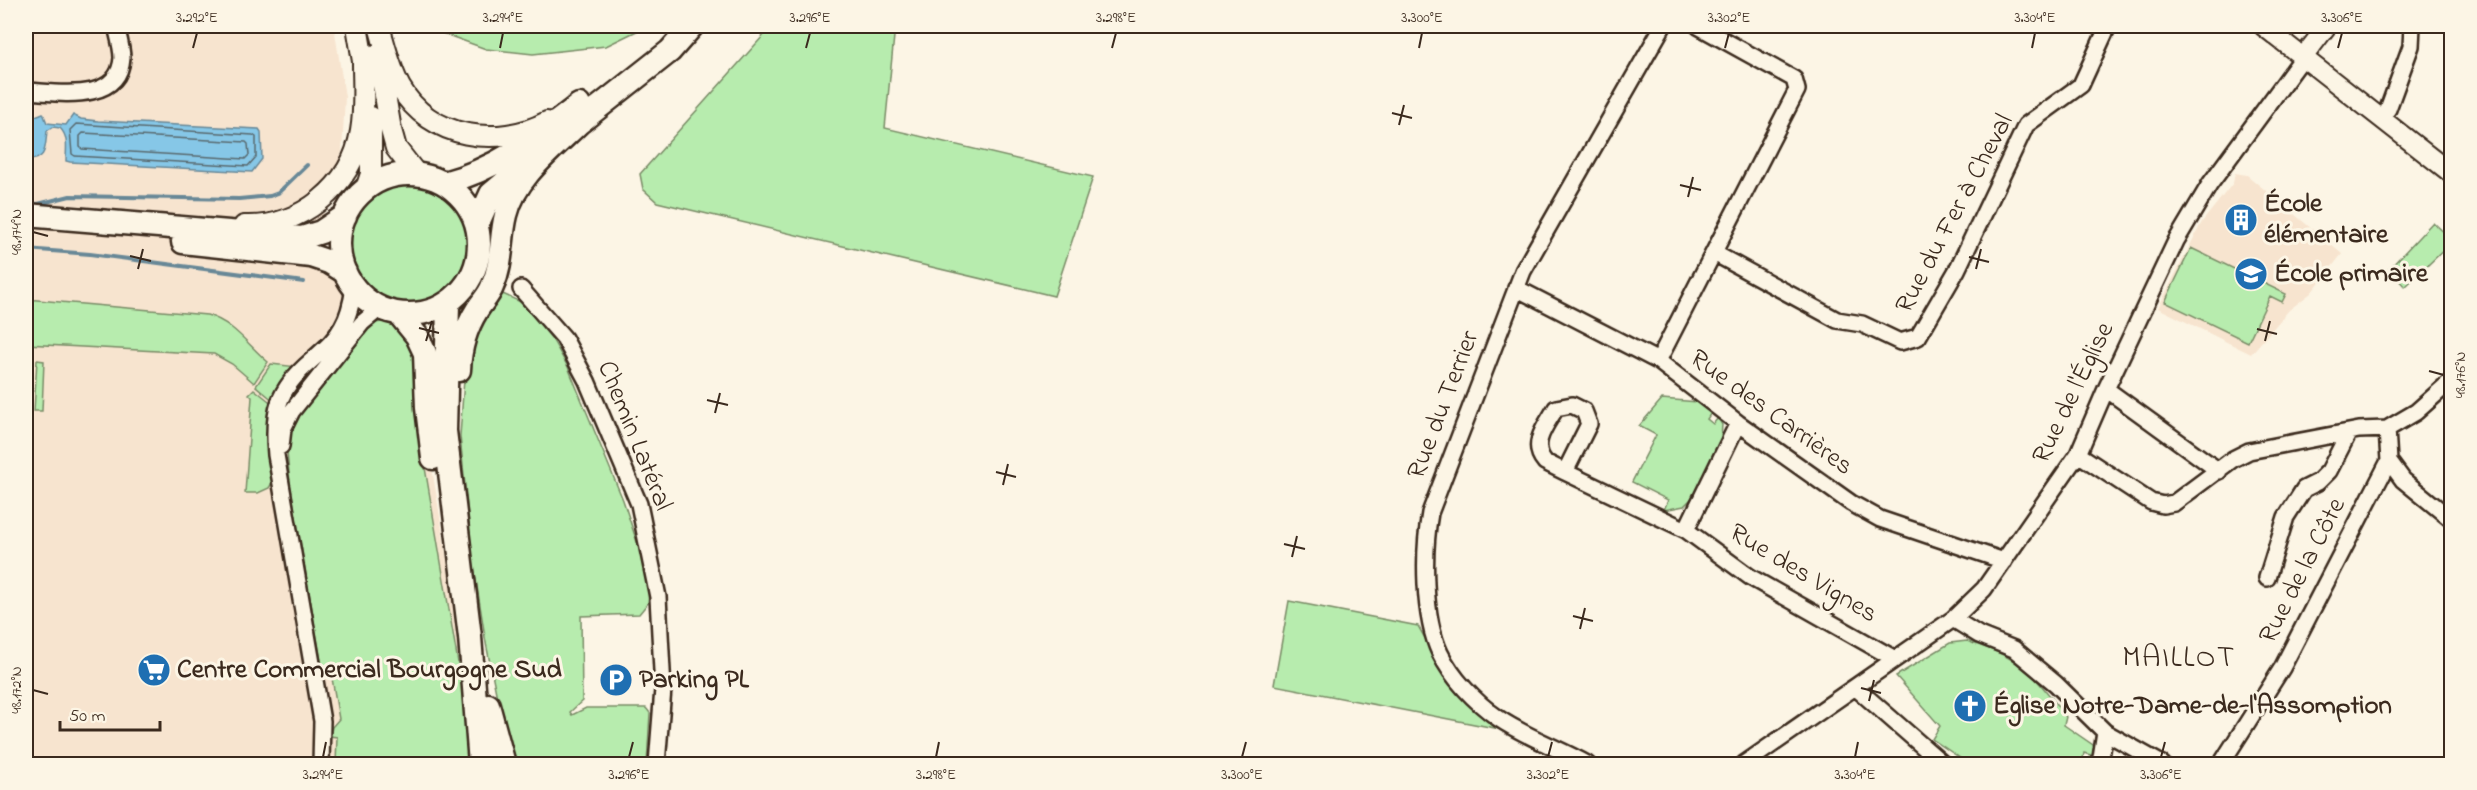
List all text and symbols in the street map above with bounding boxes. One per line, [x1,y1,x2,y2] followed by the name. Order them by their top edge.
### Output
[176,7,218,29] text: 3.292°E
[483,7,523,29] text: 3.294°E
[790,7,830,29] text: 3.296°E
[1096,7,1136,29] text: 3.298°E
[1401,7,1443,29] text: 3.300°E
[1708,7,1750,29] text: 3.302°E
[2014,7,2056,29] text: 3.304°E
[2321,7,2363,29] text: 3.306°E
[1886,107,2024,321] street label: Rue du Fer à Cheval
[2264,185,2389,255] place label: École élémentaire
[2223,202,2259,238] building icon: École élémentaire
[6,209,28,255] text: 48.174°N
[2274,255,2429,294] place label: École primaire
[2233,256,2269,292] school or university icon: École primaire
[2023,315,2125,470] street label: Rue de l'Église
[1398,325,1490,485] street label: Rue du Terrier
[1681,340,1861,486] street label: Rue des Carrières
[2450,352,2472,398] text: 48.176°N
[586,355,682,517] street label: Chemin Latéral
[2250,490,2357,651] street label: Rue de la Côte
[1721,514,1885,634] street label: Rue des Vignes
[2122,637,2236,681] district label: MAILLOT
[177,651,563,691] place label: Centre Commercial Bourgogne Sud
[136,652,172,688] supermarket icon: Centre Commercial Bourgogne Sud
[639,661,750,701] place label: Parking PL
[598,662,634,698] parking icon: Parking PL
[6,666,28,714] text: 48.172°N
[1993,687,2392,727] place label: Église Notre-Dame-de-l'Assomption
[1952,688,1988,724] church icon: Église Notre-Dame-de-l'Assomption
[60,694,160,732] scale bar
[69,704,106,730] text: 50 m
[303,764,343,786] text: 3.294°E
[609,764,649,786] text: 3.296°E
[916,764,956,786] text: 3.298°E
[1221,764,1263,786] text: 3.300°E
[1527,764,1569,786] text: 3.302°E
[1834,764,1876,786] text: 3.304°E
[2140,764,2182,786] text: 3.306°E

